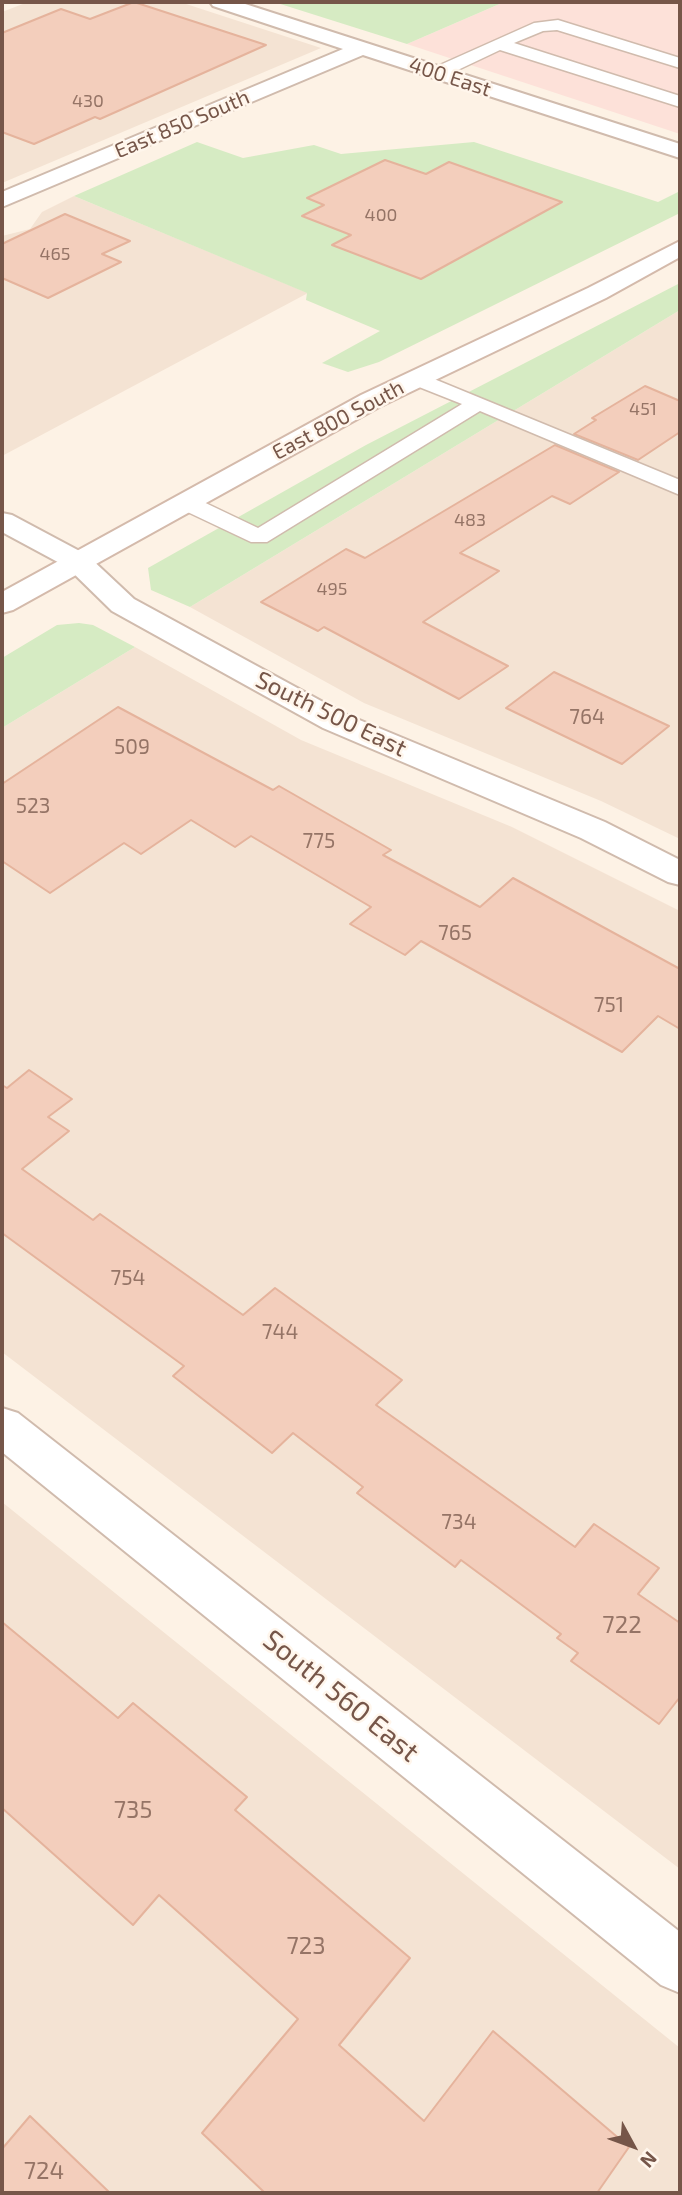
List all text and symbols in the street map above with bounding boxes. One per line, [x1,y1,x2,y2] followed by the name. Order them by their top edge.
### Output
[406,52,494,102] street label: 400 East
[111,84,253,164] street label: East 850 South
[72,90,104,112] house number: 430
[365,204,397,226] house number: 400
[39,243,71,265] house number: 465
[268,375,408,465] street label: East 800 South
[629,398,657,420] house number: 451
[454,509,486,531] house number: 483
[316,578,348,600] house number: 495
[251,665,411,763] street label: South 500 East
[569,704,605,730] house number: 764
[114,734,150,760] house number: 509
[16,793,50,819] house number: 523
[303,828,335,854] house number: 775
[438,920,472,946] house number: 765
[594,992,624,1018] house number: 751
[111,1265,145,1291] house number: 754
[262,1319,298,1345] house number: 744
[441,1509,477,1535] house number: 734
[602,1611,642,1639] house number: 722
[256,1623,426,1769] street label: South 560 East
[114,1796,152,1824] house number: 735
[286,1932,326,1960] house number: 723
[598,2111,668,2181] north arrow
[636,2147,662,2173] text: N
[24,2157,64,2185] house number: 724

